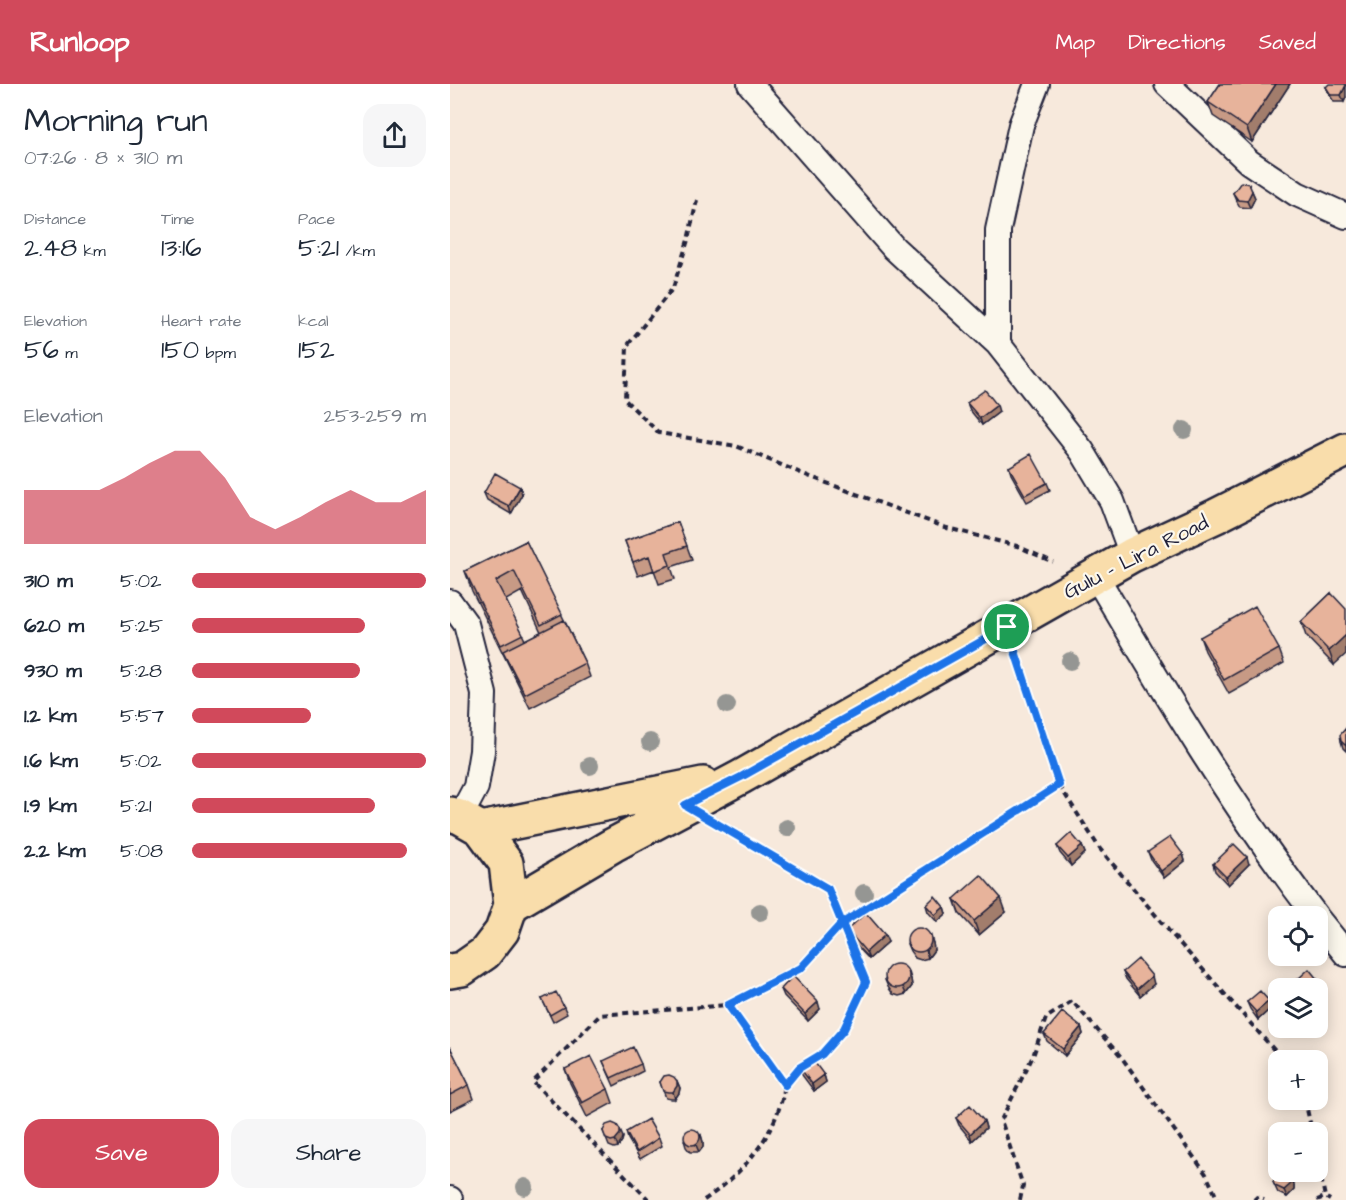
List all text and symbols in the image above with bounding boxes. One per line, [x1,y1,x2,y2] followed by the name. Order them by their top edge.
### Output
[30,23,130,62] text: Runloop
[1055,28,1095,57] text: Map
[1128,28,1226,57] text: Directions
[1259,28,1316,57] text: Saved
[24,98,208,144] text: Morning run
[363,104,426,167] button: share
[24,144,182,172] text: 07:26 · 8 × 310 m
[24,208,86,230] text: Distance
[161,208,195,230] text: Time
[298,208,335,230] text: Pace
[24,230,77,266] text: 2.48
[161,230,202,266] text: 13:16
[298,230,339,266] text: 5:21
[77,240,106,262] text: km
[339,240,375,262] text: /km
[24,310,87,332] text: Elevation
[161,310,241,332] text: Heart rate
[298,310,329,332] text: kcal
[24,332,59,368] text: 56
[161,332,199,368] text: 150
[298,332,335,368] text: 152
[59,342,78,364] text: m
[199,342,236,364] text: bpm
[24,402,103,430] text: Elevation
[323,402,426,430] text: 253–259 m
[1059,508,1214,606] street label: Gulu - Lira Road
[24,567,73,595] text: 310 m
[120,567,162,595] text: 5:02
[981,601,1032,652] pin
[990,610,1023,643] icon: arrive
[24,612,84,640] text: 620 m
[120,612,163,640] text: 5:25
[24,657,82,685] text: 930 m
[120,657,162,685] text: 5:28
[24,702,77,730] text: 1.2 km
[120,702,164,730] text: 5:57
[24,747,78,775] text: 1.6 km
[120,747,162,775] text: 5:02
[24,792,77,820] text: 1.9 km
[120,792,152,820] text: 5:21
[24,837,86,865] text: 2.2 km
[120,837,163,865] text: 5:08
[1268,906,1328,1182] map controls
[1268,906,1328,966] button: locate
[1268,978,1328,1038] button: layers
[1268,1050,1328,1110] button: +
[24,1119,219,1188] button: Save
[231,1119,426,1188] button: Share
[1268,1122,1328,1182] button: −

